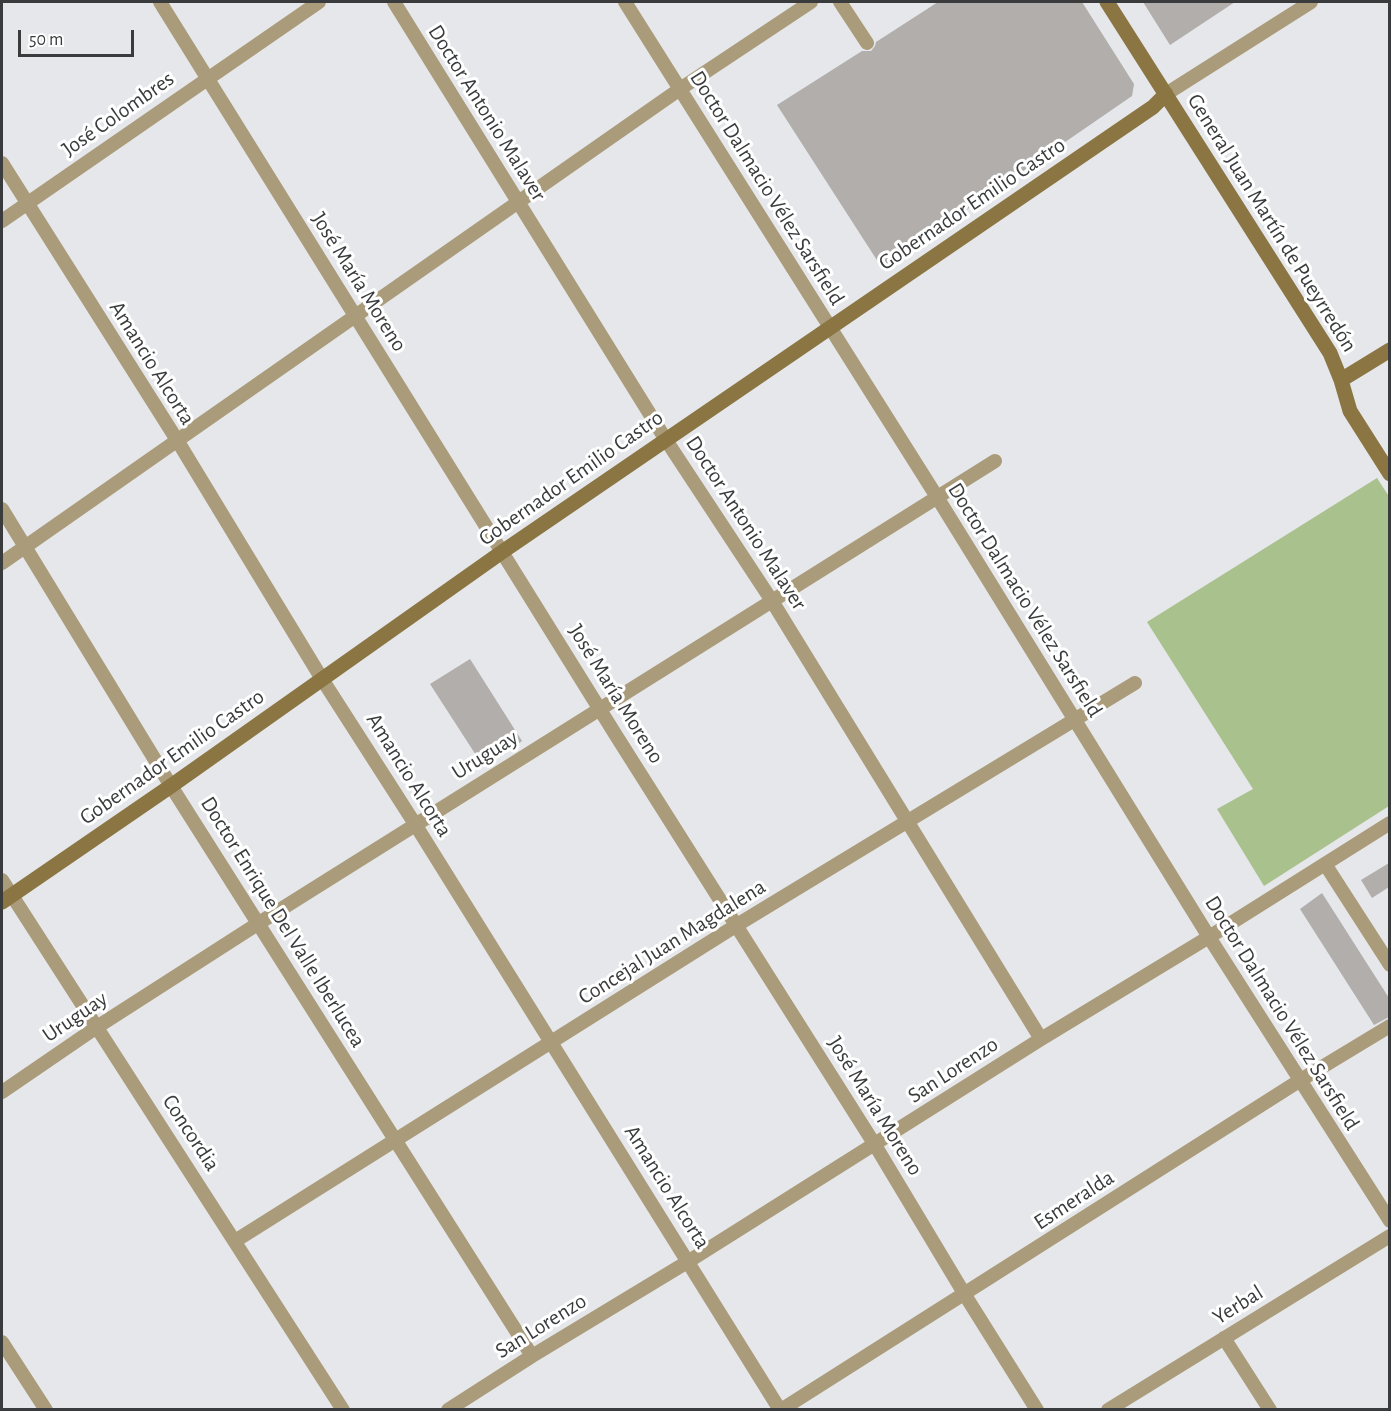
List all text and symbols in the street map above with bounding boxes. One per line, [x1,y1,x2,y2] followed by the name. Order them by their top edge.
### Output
[21,18,136,56] scale bar
[422,20,552,206] street label: Doctor Antonio Malaver
[29,31,63,49] text: 50 m
[57,66,179,162] street label: José Colombres
[684,66,850,310] street label: Doctor Dalmacio Vélez Sarsfield
[1181,89,1363,357] street label: General Juan Martín de Pueyrredón
[874,132,1070,276] street label: Gobernador Emilio Castro
[306,207,412,357] street label: José María Moreno
[103,296,201,430] street label: Amancio Alcorta
[474,404,668,552] street label: Gobernador Emilio Castro
[680,431,812,615] street label: Doctor Antonio Malaver
[942,478,1108,722] street label: Doctor Dalmacio Vélez Sarsfield
[563,619,669,769] street label: José María Moreno
[75,683,269,831] street label: Gobernador Emilio Castro
[360,708,458,842] street label: Amancio Alcorta
[447,724,523,786] street label: Uruguay
[195,792,371,1052] street label: Doctor Enrique Del Valle Iberlucea
[573,874,771,1010] street label: Concejal Juan Magdalena
[1199,891,1365,1135] street label: Doctor Dalmacio Vélez Sarsfield
[37,986,113,1048] street label: Uruguay
[822,1031,928,1181] street label: José María Moreno
[903,1031,1003,1109] street label: San Lorenzo
[157,1090,225,1176] street label: Concordia
[618,1120,716,1254] street label: Amancio Alcorta
[1029,1164,1119,1236] street label: Esmeralda
[1208,1279,1268,1331] street label: Yerbal
[491,1288,591,1364] street label: San Lorenzo

